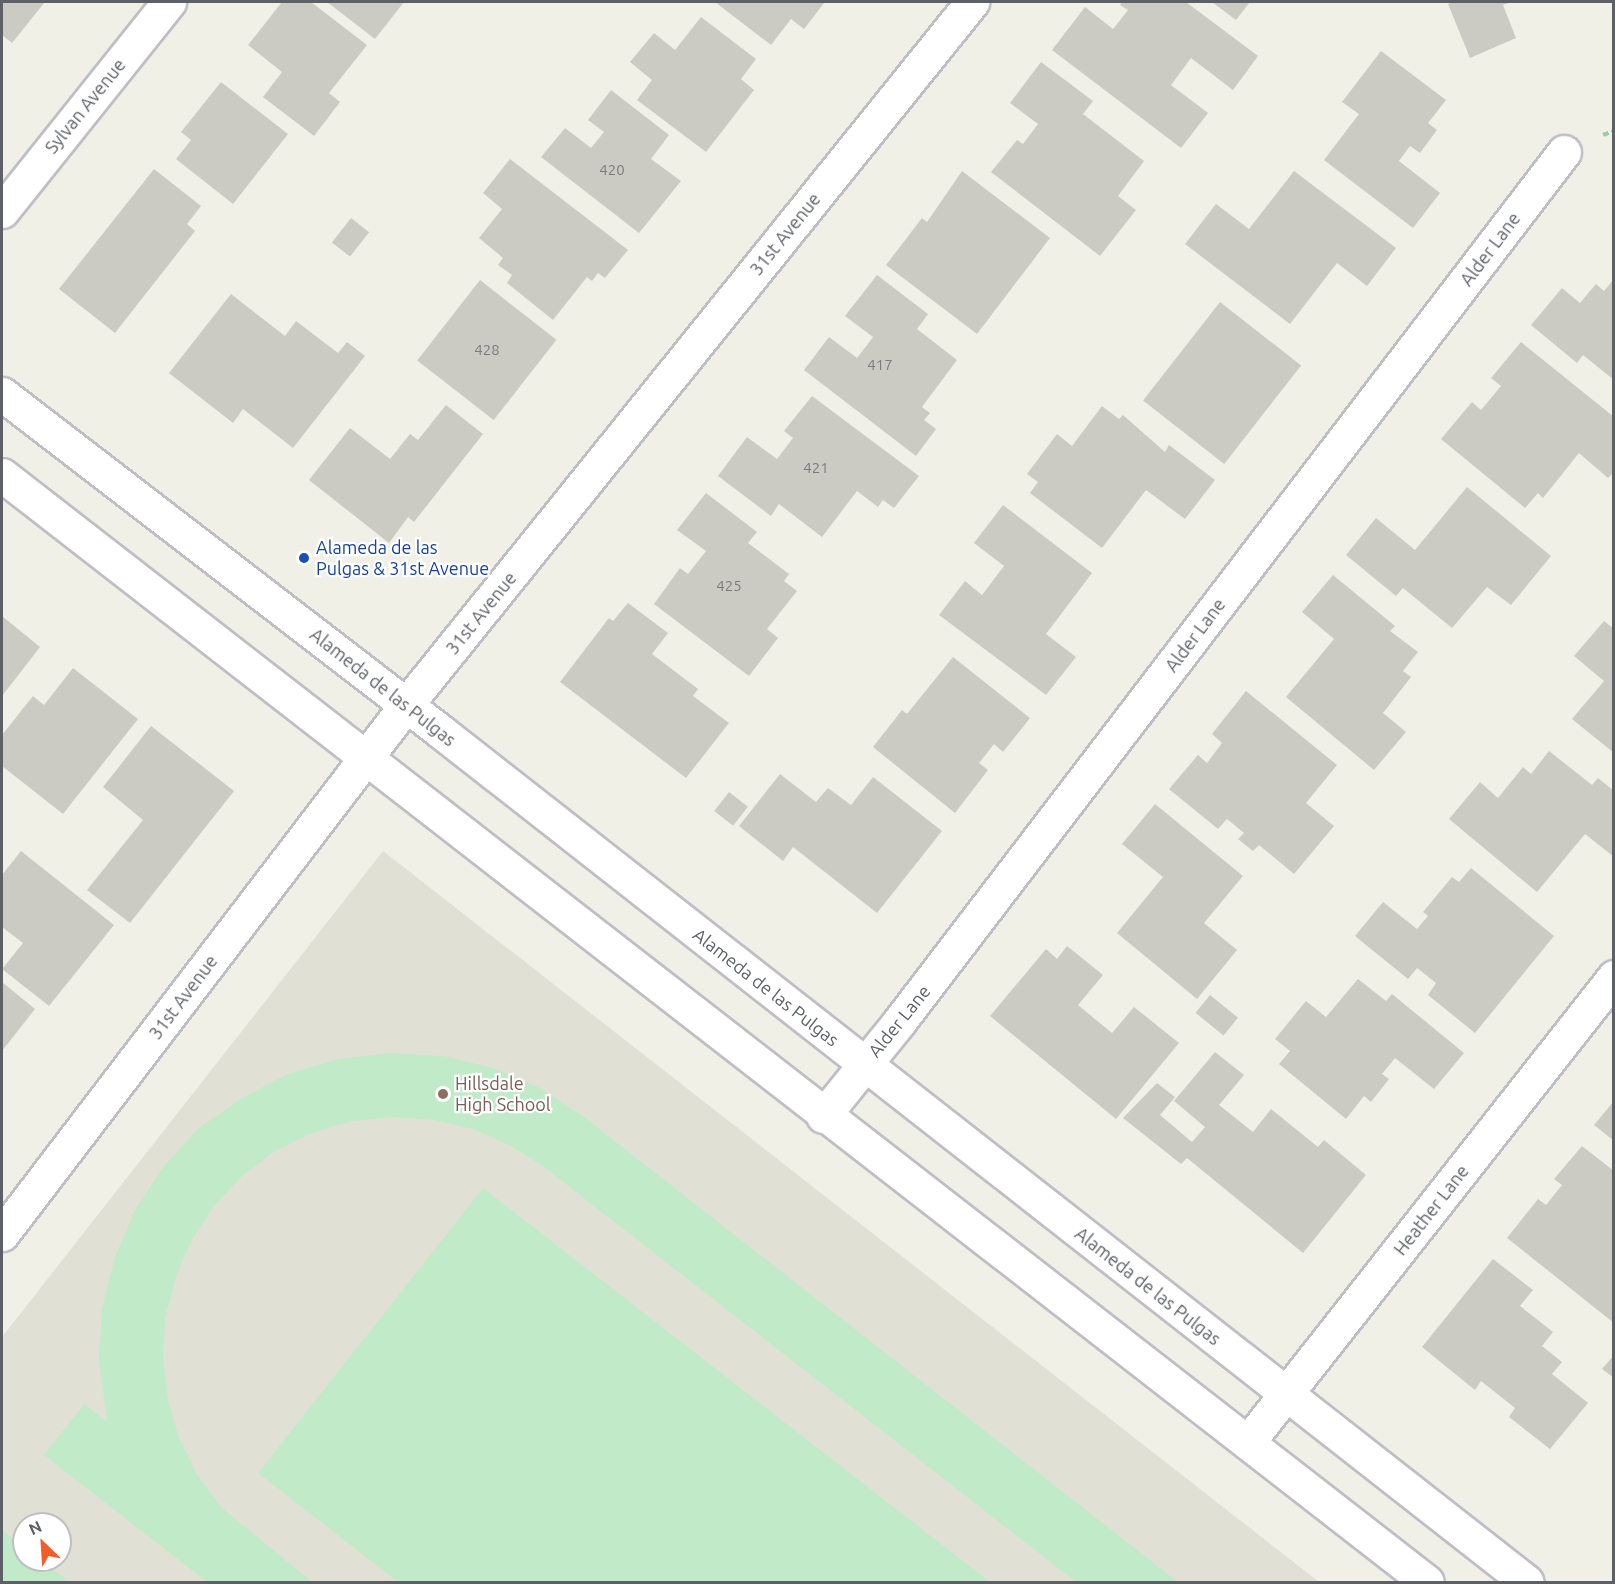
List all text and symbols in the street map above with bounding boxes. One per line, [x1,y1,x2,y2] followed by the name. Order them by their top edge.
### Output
[40,54,130,158] street label: Sylvan Avenue
[599,161,625,179] house number: 420
[745,188,825,280] street label: 31st Avenue
[1455,208,1525,290] street label: Alder Lane
[474,341,500,359] house number: 428
[867,356,893,374] house number: 417
[803,459,829,477] house number: 421
[316,537,489,580] place label: Alameda de las Pulgas & 31st Avenue
[297,551,311,565] marker: Alameda de las Pulgas & 31st Avenue
[441,567,521,659] street label: 31st Avenue
[716,577,742,595] house number: 425
[1160,594,1230,676] street label: Alder Lane
[306,623,460,751] street label: Alameda de las Pulgas
[689,923,843,1051] street label: Alameda de las Pulgas
[144,951,222,1043] street label: 31st Avenue
[863,981,935,1061] street label: Alder Lane
[455,1073,551,1116] place label: Hillsdale High School
[436,1087,450,1101] marker: Hillsdale High School
[1389,1161,1473,1259] street label: Heather Lane
[1071,1222,1225,1350] street label: Alameda de las Pulgas
[12,1512,72,1572] north arrow
[26,1517,44,1538] text: N

